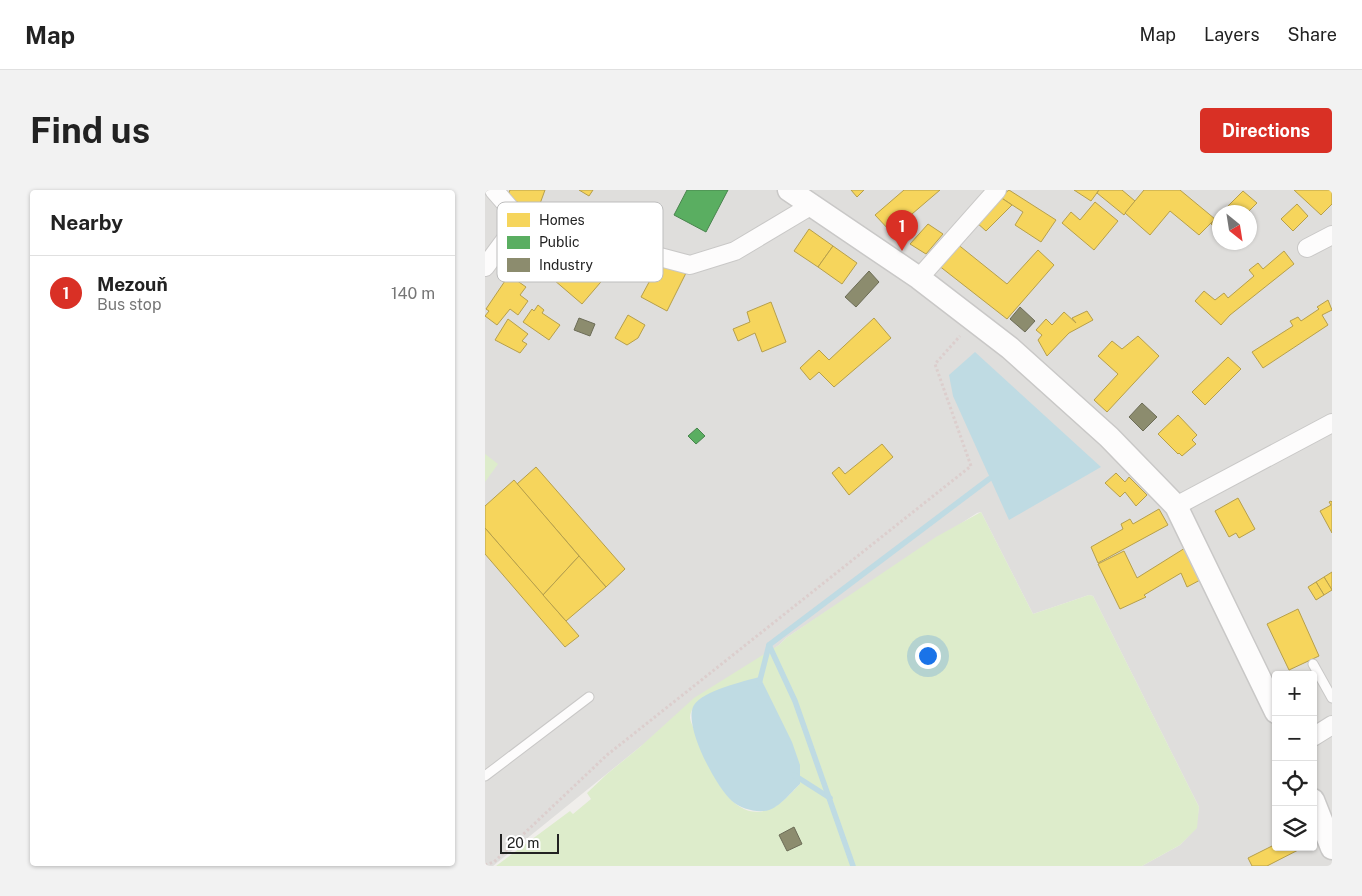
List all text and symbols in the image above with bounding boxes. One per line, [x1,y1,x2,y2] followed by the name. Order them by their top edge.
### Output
[25,21,75,49] text: Map
[1140,24,1176,45] text: Map
[1204,24,1260,45] text: Layers
[1288,24,1337,45] text: Share
[1200,108,1332,153] button: Directions
[30,110,150,151] text: Find us
[497,202,663,282] legend
[1212,205,1257,250] north arrow
[50,210,123,235] text: Nearby
[886,210,918,251] pin: 1
[539,212,585,228] text: Homes
[539,234,580,250] text: Public
[539,257,594,273] text: Industry
[97,273,168,295] text: Mezouň
[63,284,69,303] text: 1
[391,284,435,303] text: 140 m
[97,295,161,314] text: Bus stop
[915,643,941,669] your location
[1272,671,1317,851] map controls
[1272,671,1317,716] button: +
[1272,716,1317,761] button: −
[1272,761,1317,806] button: locate
[1272,806,1317,851] button: layers
[500,831,559,854] scale bar
[507,835,539,851] text: 20 m

